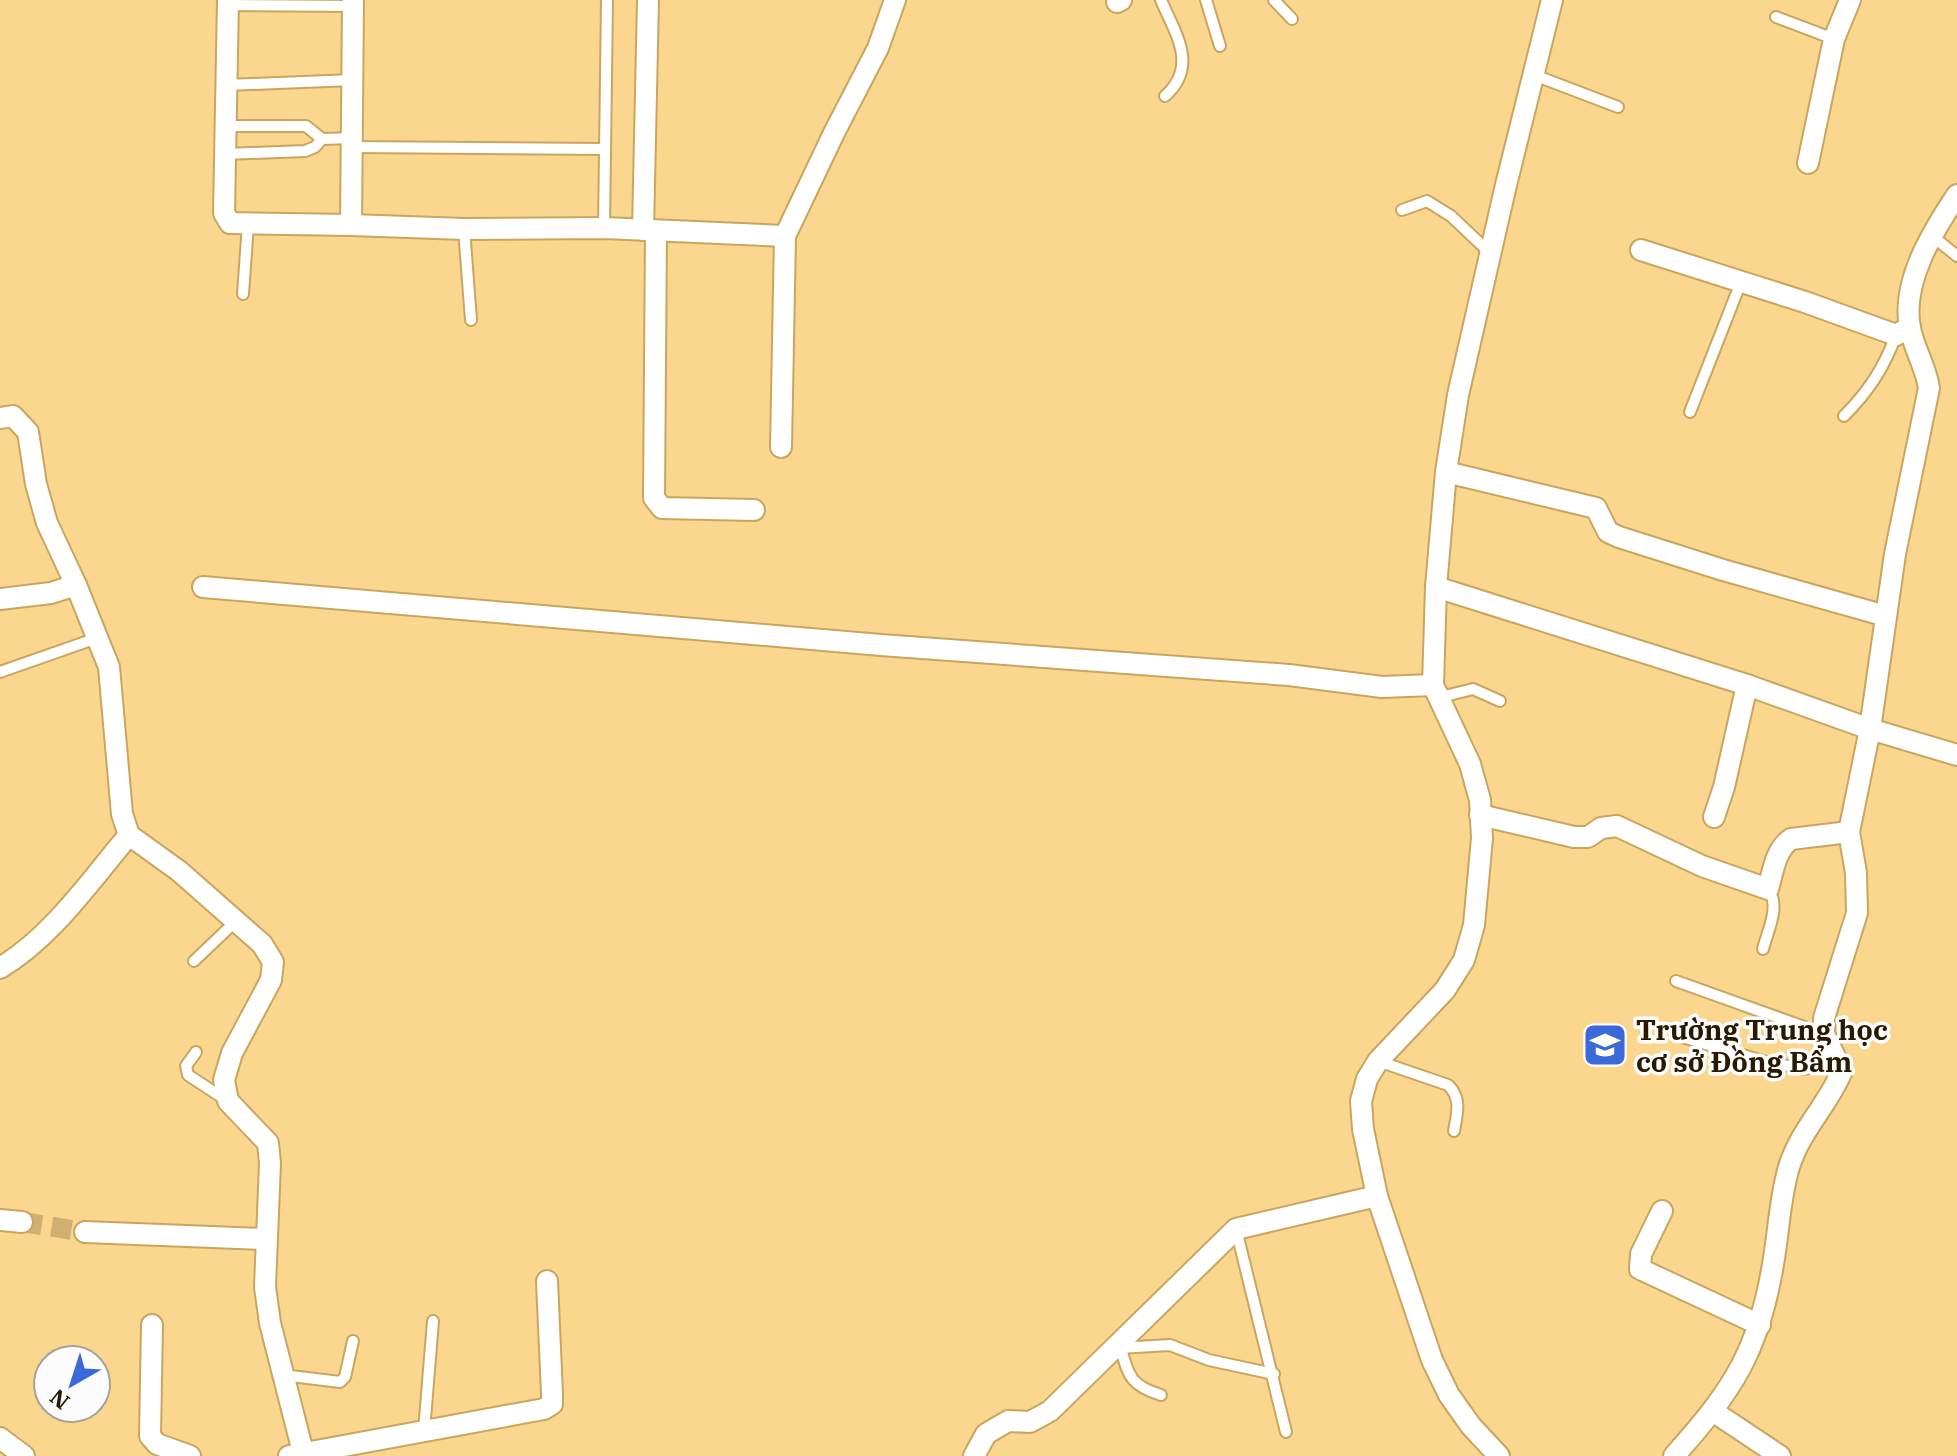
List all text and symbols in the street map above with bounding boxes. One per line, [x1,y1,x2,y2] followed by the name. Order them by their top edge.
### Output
[1636,1011,1888,1080] place label: Trường Trung học cơ sở Đồng Bẩm
[1581,1021,1629,1069] school or university icon: Trường Trung học cơ sở Đồng Bẩm
[32,1344,112,1424] north arrow
[43,1383,75,1417] text: N

